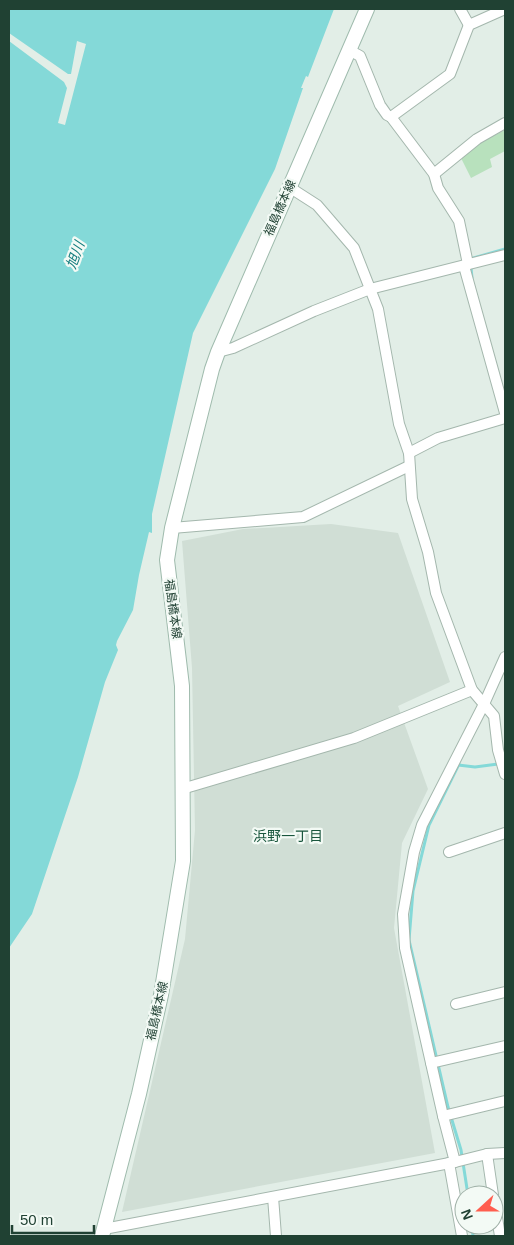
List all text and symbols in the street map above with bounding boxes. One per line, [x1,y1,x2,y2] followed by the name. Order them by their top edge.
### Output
[261,178,299,238] street label: 福島橋本線
[63,237,88,271] water label: 旭川
[162,578,184,640] street label: 福島橋本線
[253,828,323,844] district label: 浜野一丁目
[143,980,171,1042] street label: 福島橋本線
[454,1185,504,1235] north arrow
[12,1202,95,1234] scale bar
[458,1207,476,1222] text: N
[20,1211,53,1228] text: 50 m

